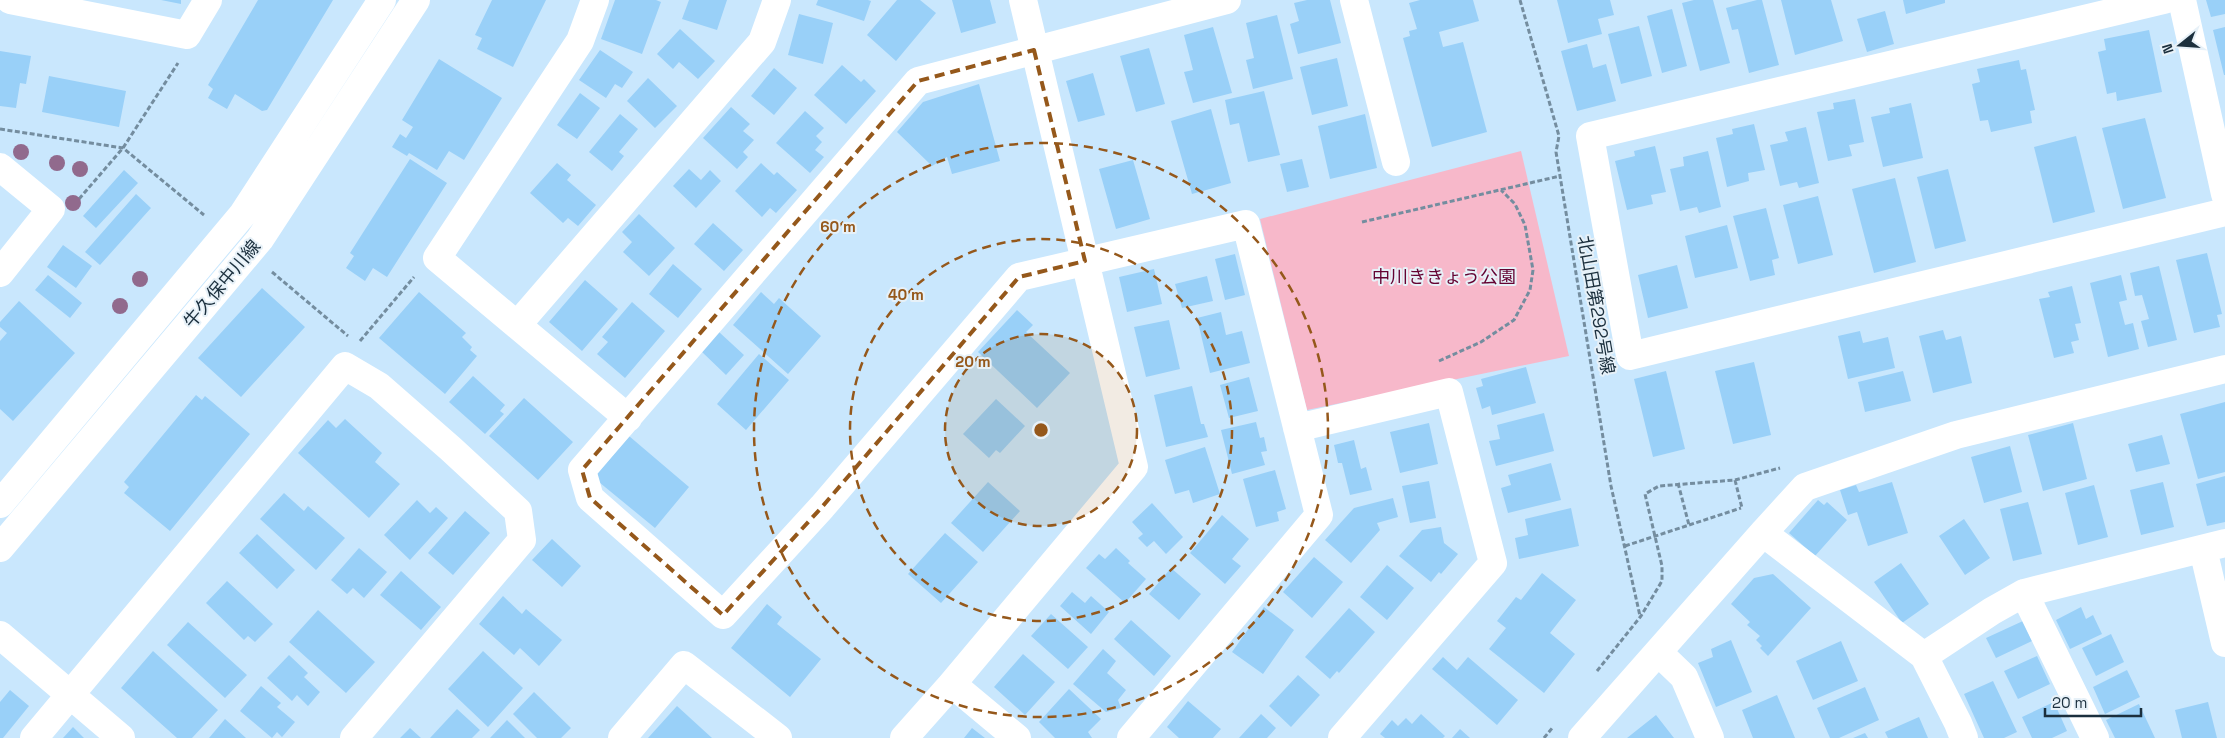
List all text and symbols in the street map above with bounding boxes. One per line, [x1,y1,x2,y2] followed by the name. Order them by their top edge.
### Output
[2155,20,2205,70] north arrow
[2158,42,2178,56] text: N
[820,217,856,236] text: 60 m
[1573,234,1620,376] street label: 北山田第292号線
[178,235,265,332] street label: 牛久保中川線
[1372,265,1516,288] park label: 中川ききょう公園
[888,285,924,304] text: 40 m
[955,352,991,371] text: 20 m
[1032,421,1050,439] centre of rings
[2045,686,2141,718] scale bar
[2052,693,2087,712] text: 20 m

